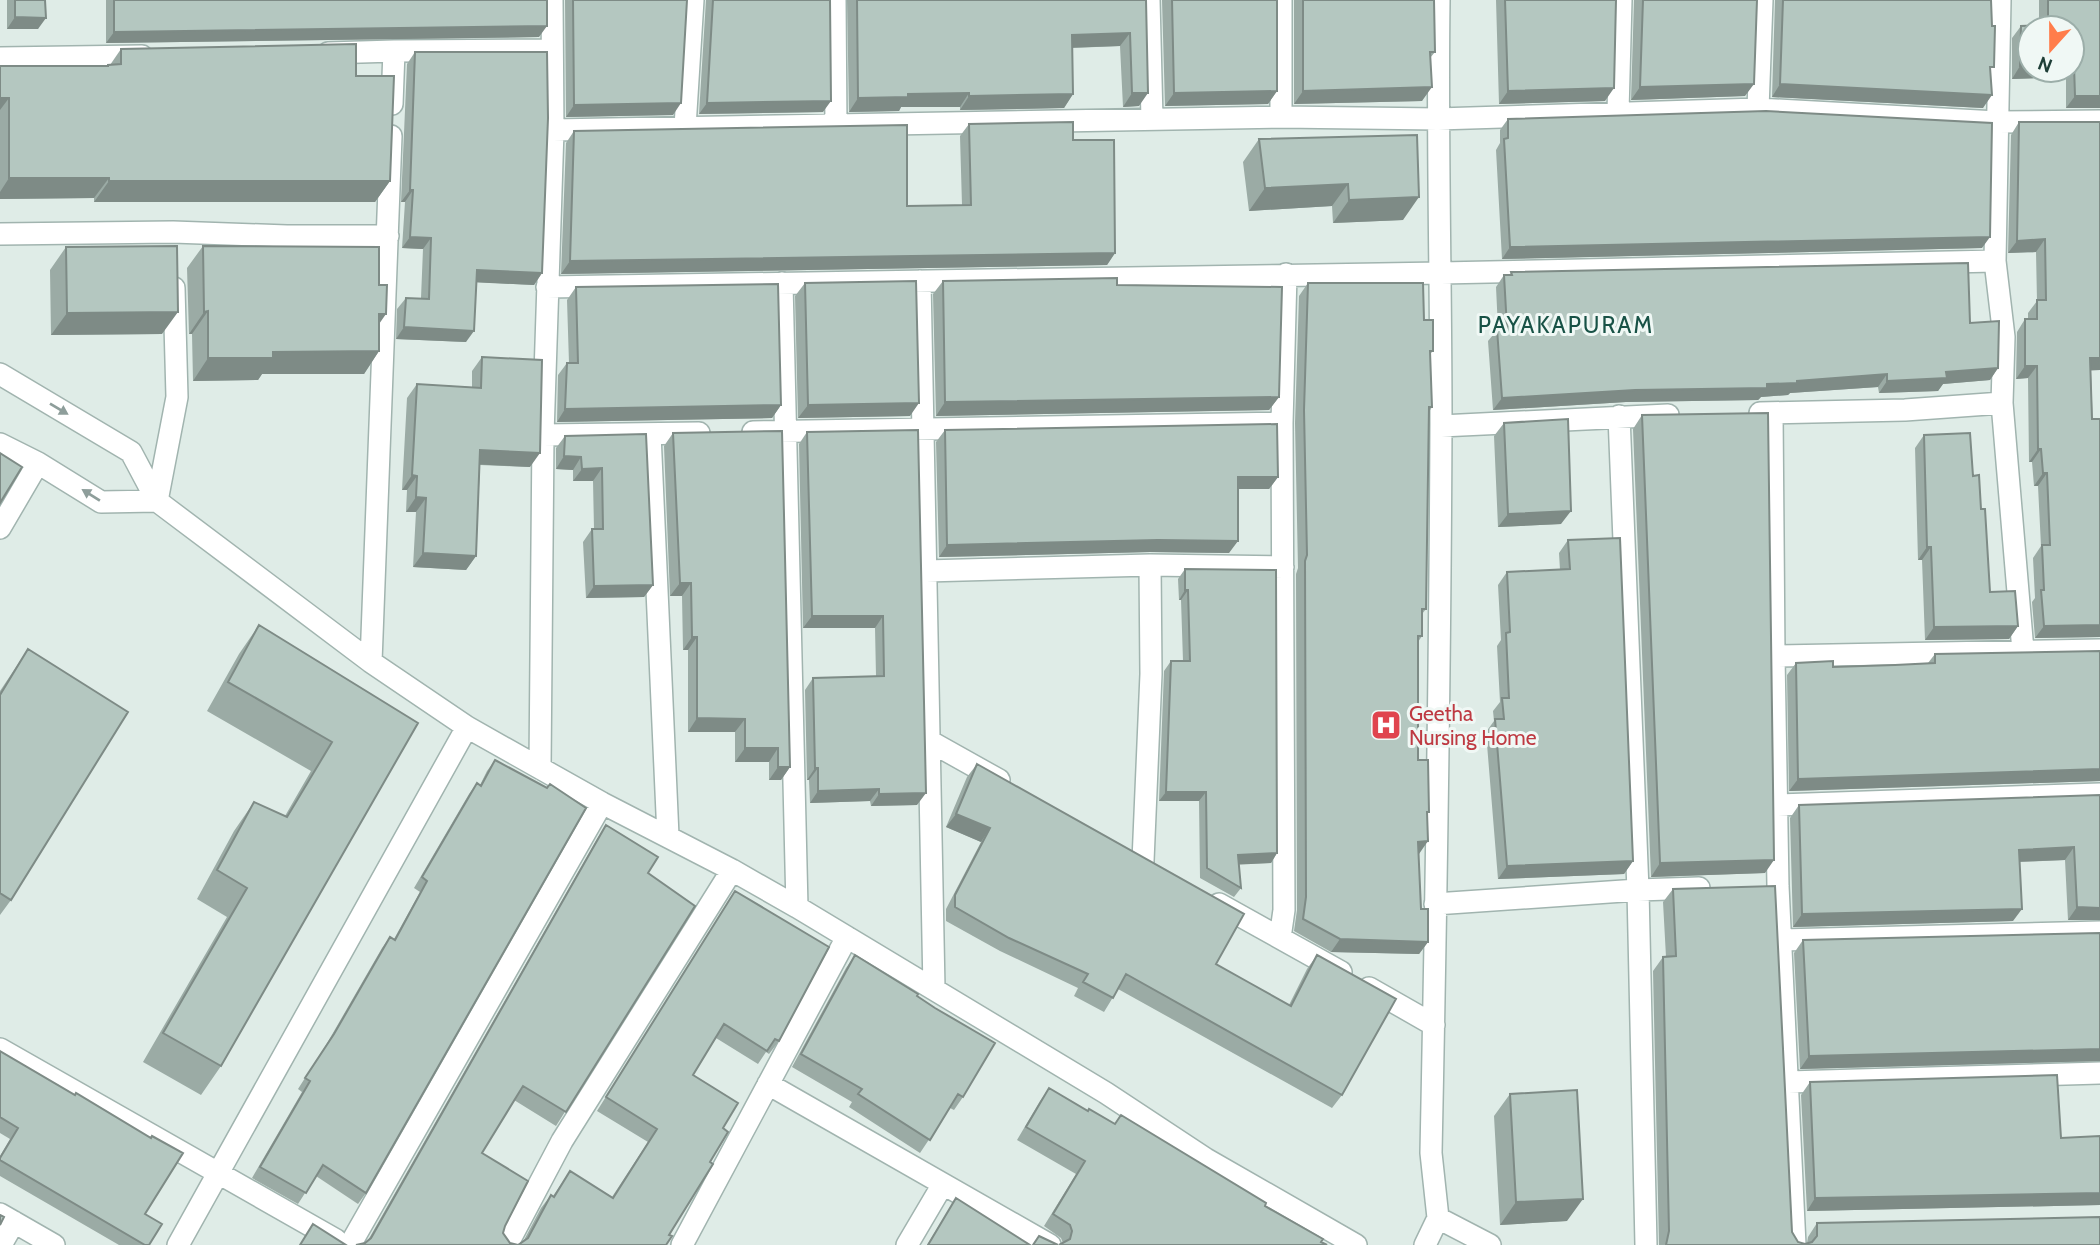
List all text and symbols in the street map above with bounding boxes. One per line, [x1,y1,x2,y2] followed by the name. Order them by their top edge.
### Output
[2016,14,2086,84] north arrow
[2035,51,2055,78] text: N
[1478,311,1654,339] district label: PAYAKAPURAM
[49,403,68,415] one-way arrow
[81,489,100,502] one-way arrow
[1409,701,1537,750] place label: Geetha Nursing Home
[1369,708,1403,742] hospital icon: Geetha Nursing Home

